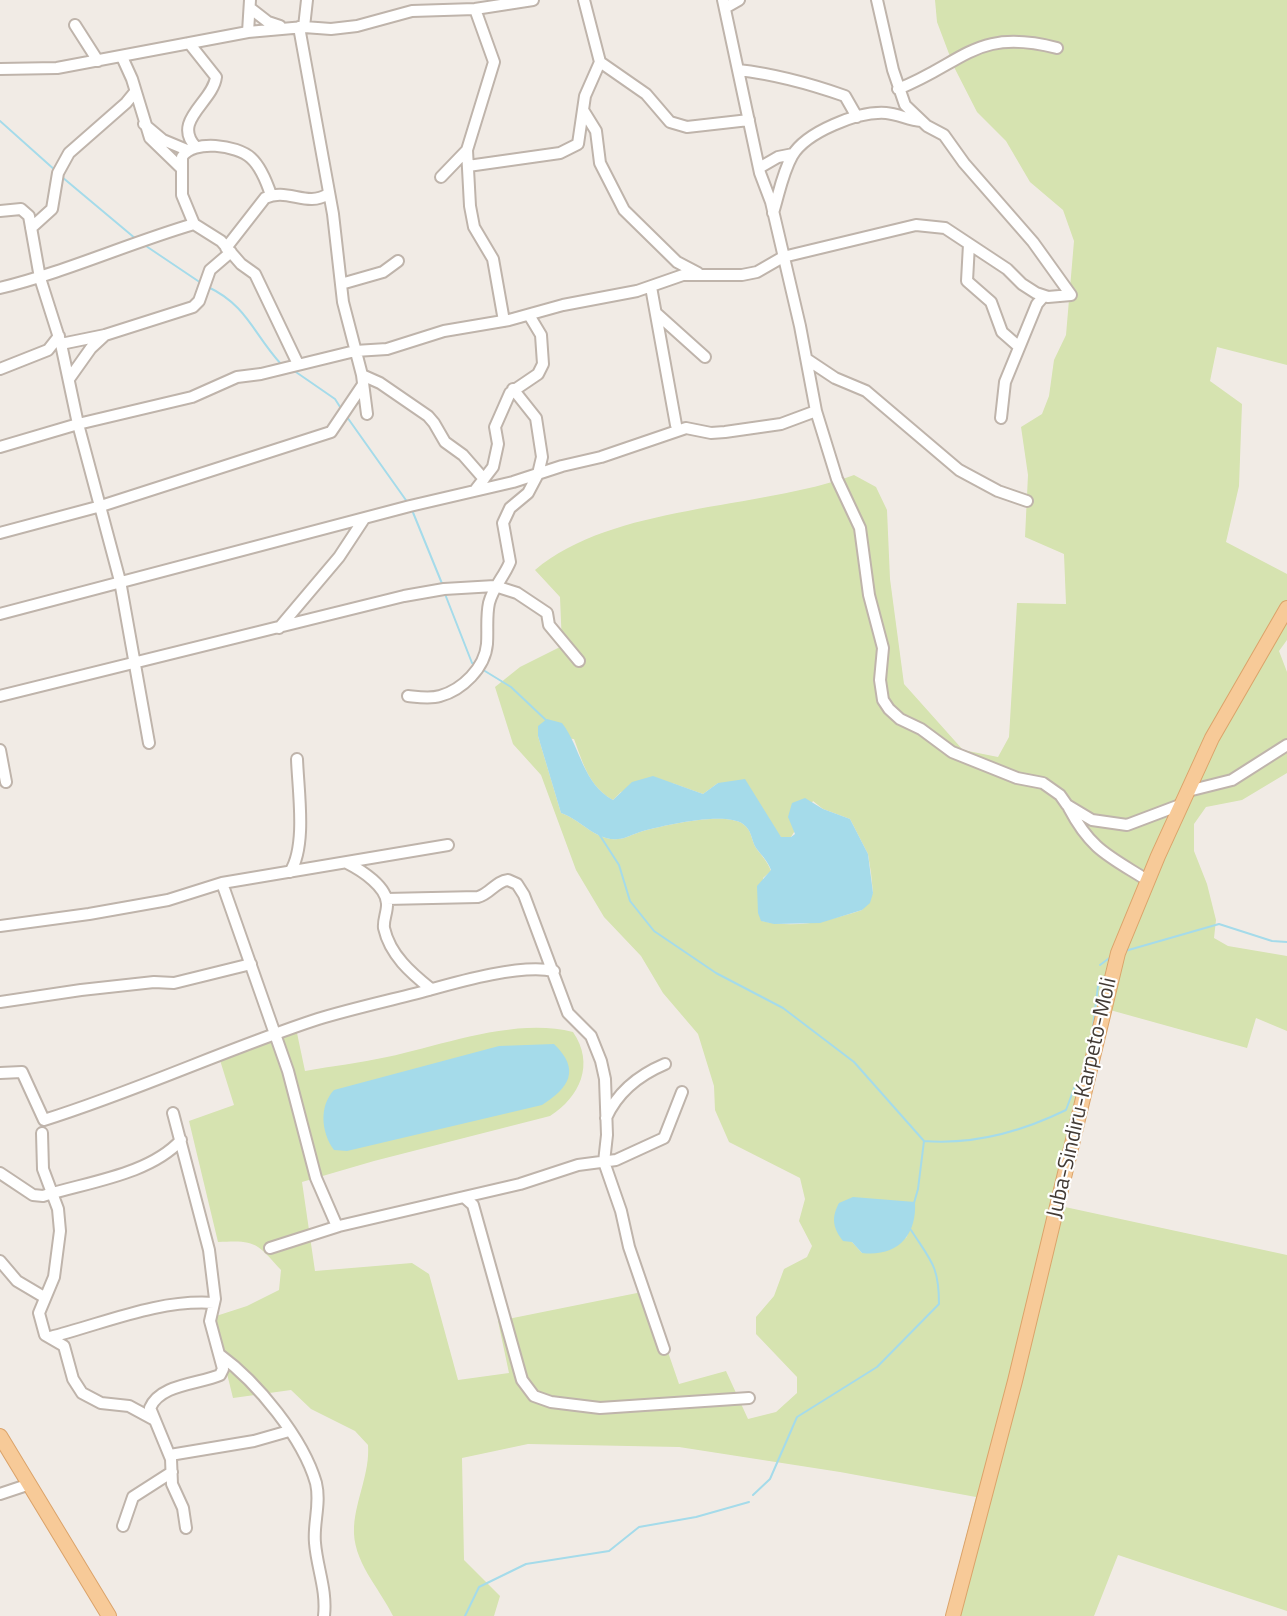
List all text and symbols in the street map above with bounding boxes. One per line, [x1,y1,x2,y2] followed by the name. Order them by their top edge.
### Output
[1042,975,1124,1221] street label: Juba-Sindiru-Karpeto-Moli

